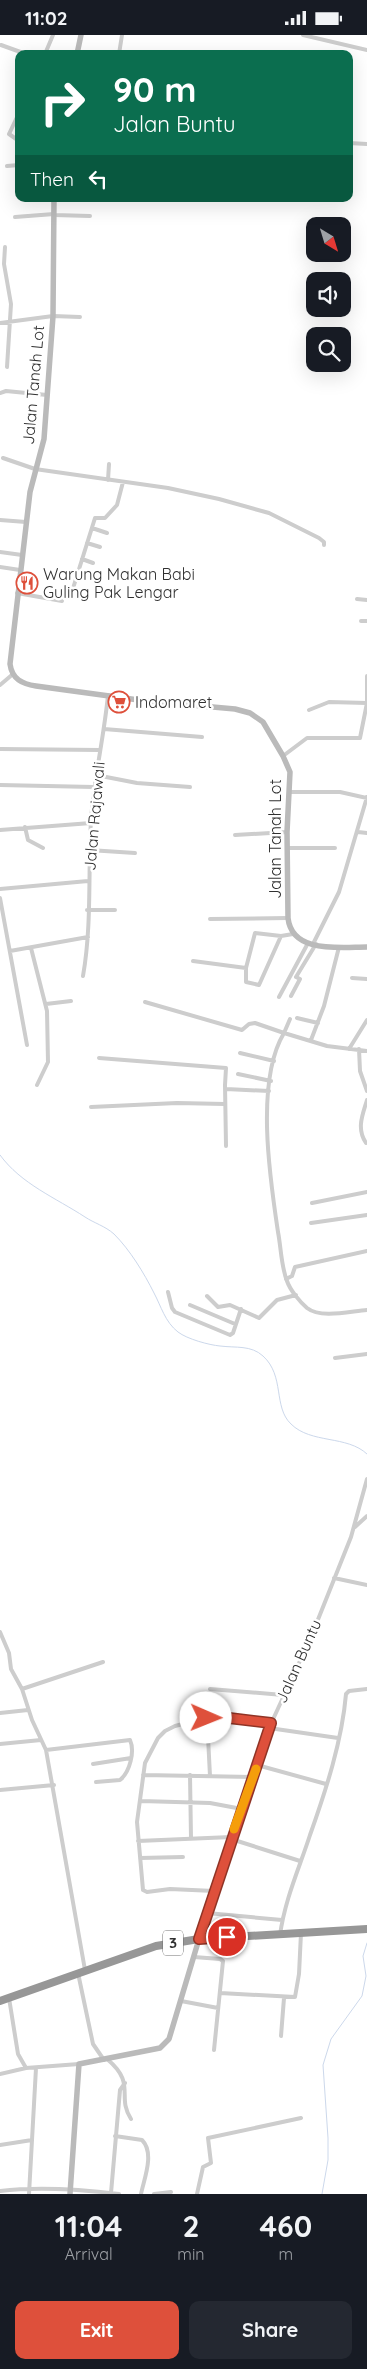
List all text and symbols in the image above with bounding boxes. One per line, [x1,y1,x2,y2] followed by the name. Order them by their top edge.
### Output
[25,6,67,30] text: 11:02
[113,67,196,111] text: 90 m
[30,70,95,135] icon: right
[113,110,236,138] text: Jalan Buntu
[84,165,112,193] icon: left
[30,167,74,191] text: Then
[306,217,351,263] north arrow
[306,217,351,372] map controls
[306,272,351,317] button: sound
[18,325,48,445] street label: Jalan Tanah Lot
[306,327,351,372] button: search
[43,564,195,602] place label: Warung Makan Babi Guling Pak Lengar
[15,571,39,595] restaurant icon: Warung Makan Babi Guling Pak Lengar
[107,690,131,714] supermarket icon: Indomaret
[135,692,212,712] place label: Indomaret
[79,761,109,871] street label: Jalan Rajawali
[265,779,285,899] street label: Jalan Tanah Lot
[271,1616,325,1706] street label: Jalan Buntu
[179,1691,231,1743] position arrow
[206,1916,248,1958] pin
[213,1923,241,1951] icon: arrive
[163,1931,183,1955] road number: 3
[55,2207,122,2245] text: 11:04
[182,2207,199,2245] text: 2
[259,2207,312,2245] text: 460
[65,2244,113,2264] text: Arrival
[177,2244,205,2264] text: min
[278,2244,293,2264] text: m
[15,2301,179,2359] button: Exit
[189,2301,352,2359] button: Share

